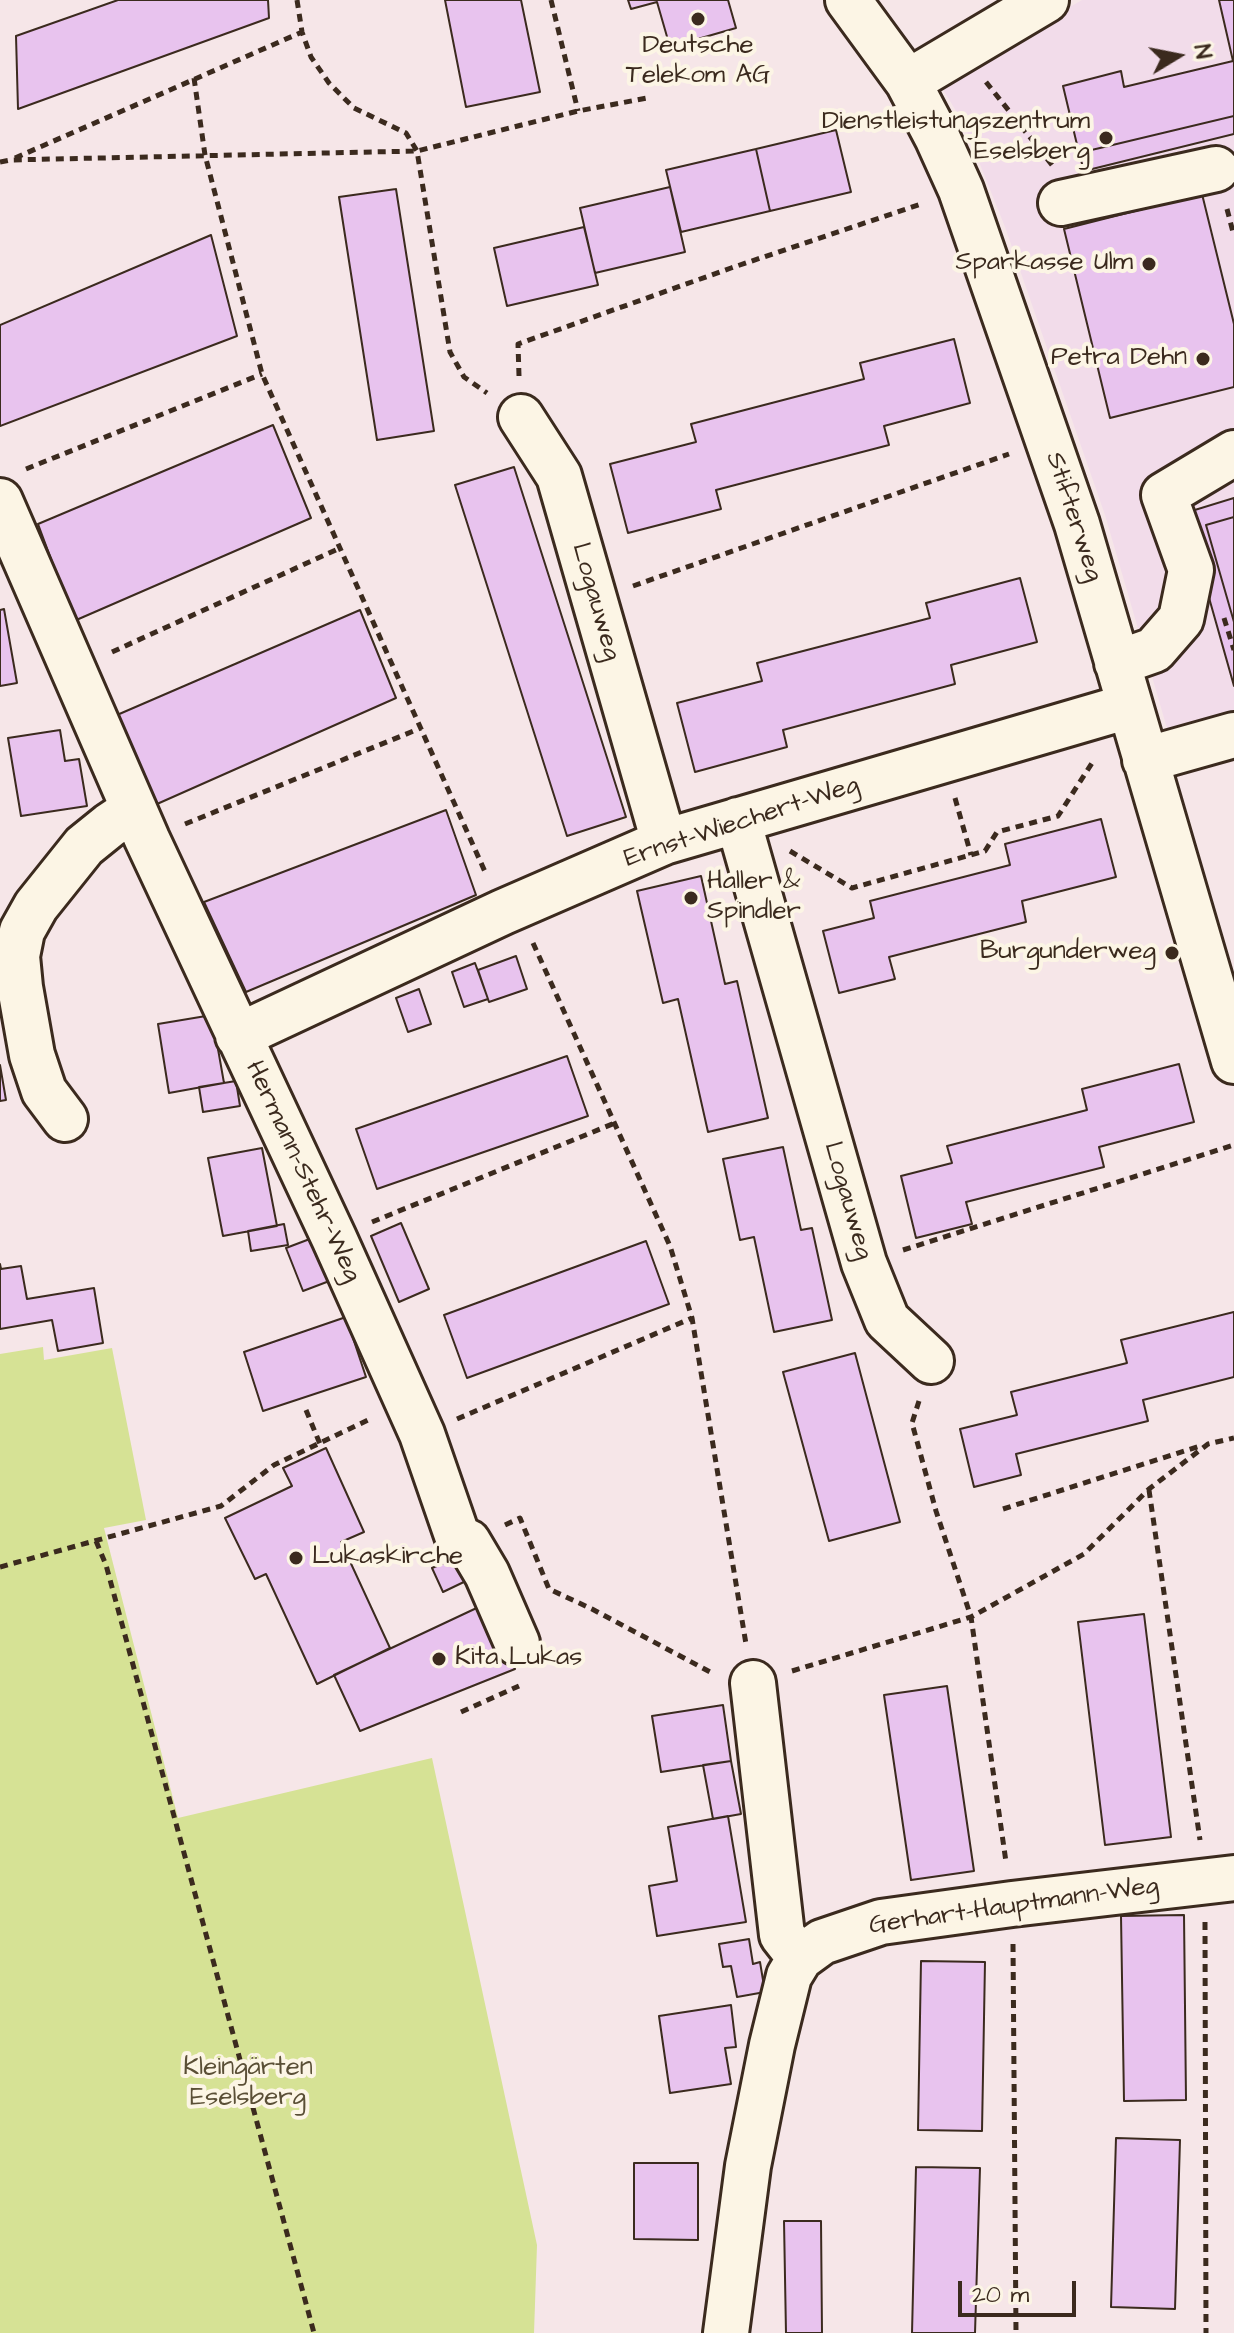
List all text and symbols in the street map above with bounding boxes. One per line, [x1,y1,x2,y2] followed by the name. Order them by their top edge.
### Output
[689,10,707,28] marker: Deutsche Telekom AG
[1138,16,1218,96] north arrow
[626,31,770,92] place label: Deutsche Telekom AG
[1186,42,1219,61] text: N
[822,107,1090,168] place label: Dienstleistungszentrum Eselsberg
[1097,129,1115,147] marker: Dienstleistungszentrum Eselsberg
[956,248,1133,280] place label: Sparkasse Ulm
[1140,255,1158,273] marker: Sparkasse Ulm
[1051,343,1187,375] place label: Petra Dehn
[1194,350,1212,368] marker: Petra Dehn
[1037,448,1109,586] street label: Stifterweg
[563,540,627,664] street label: Logauweg
[621,770,863,876] street label: Ernst-Wiechert-Weg
[707,867,801,928] place label: Haller & Spindler
[682,889,700,907] marker: Haller & Spindler
[980,937,1156,969] place label: Burgunderweg
[1163,944,1181,962] marker: Burgunderweg
[237,1057,367,1287] street label: Hermann-Stehr-Weg
[815,1139,879,1263] street label: Logauweg
[312,1542,463,1574] place label: Lukaskirche
[287,1549,305,1567] marker: Lukaskirche
[455,1643,582,1675] place label: Kita Lukas
[430,1650,448,1668] marker: Kita Lukas
[867,1871,1161,1943] street label: Gerhart-Hauptmann-Weg
[183,2053,313,2114] park label: Kleingärten Eselsberg
[962,2265,1080,2315] scale bar
[972,2278,1029,2312] text: 20 m

